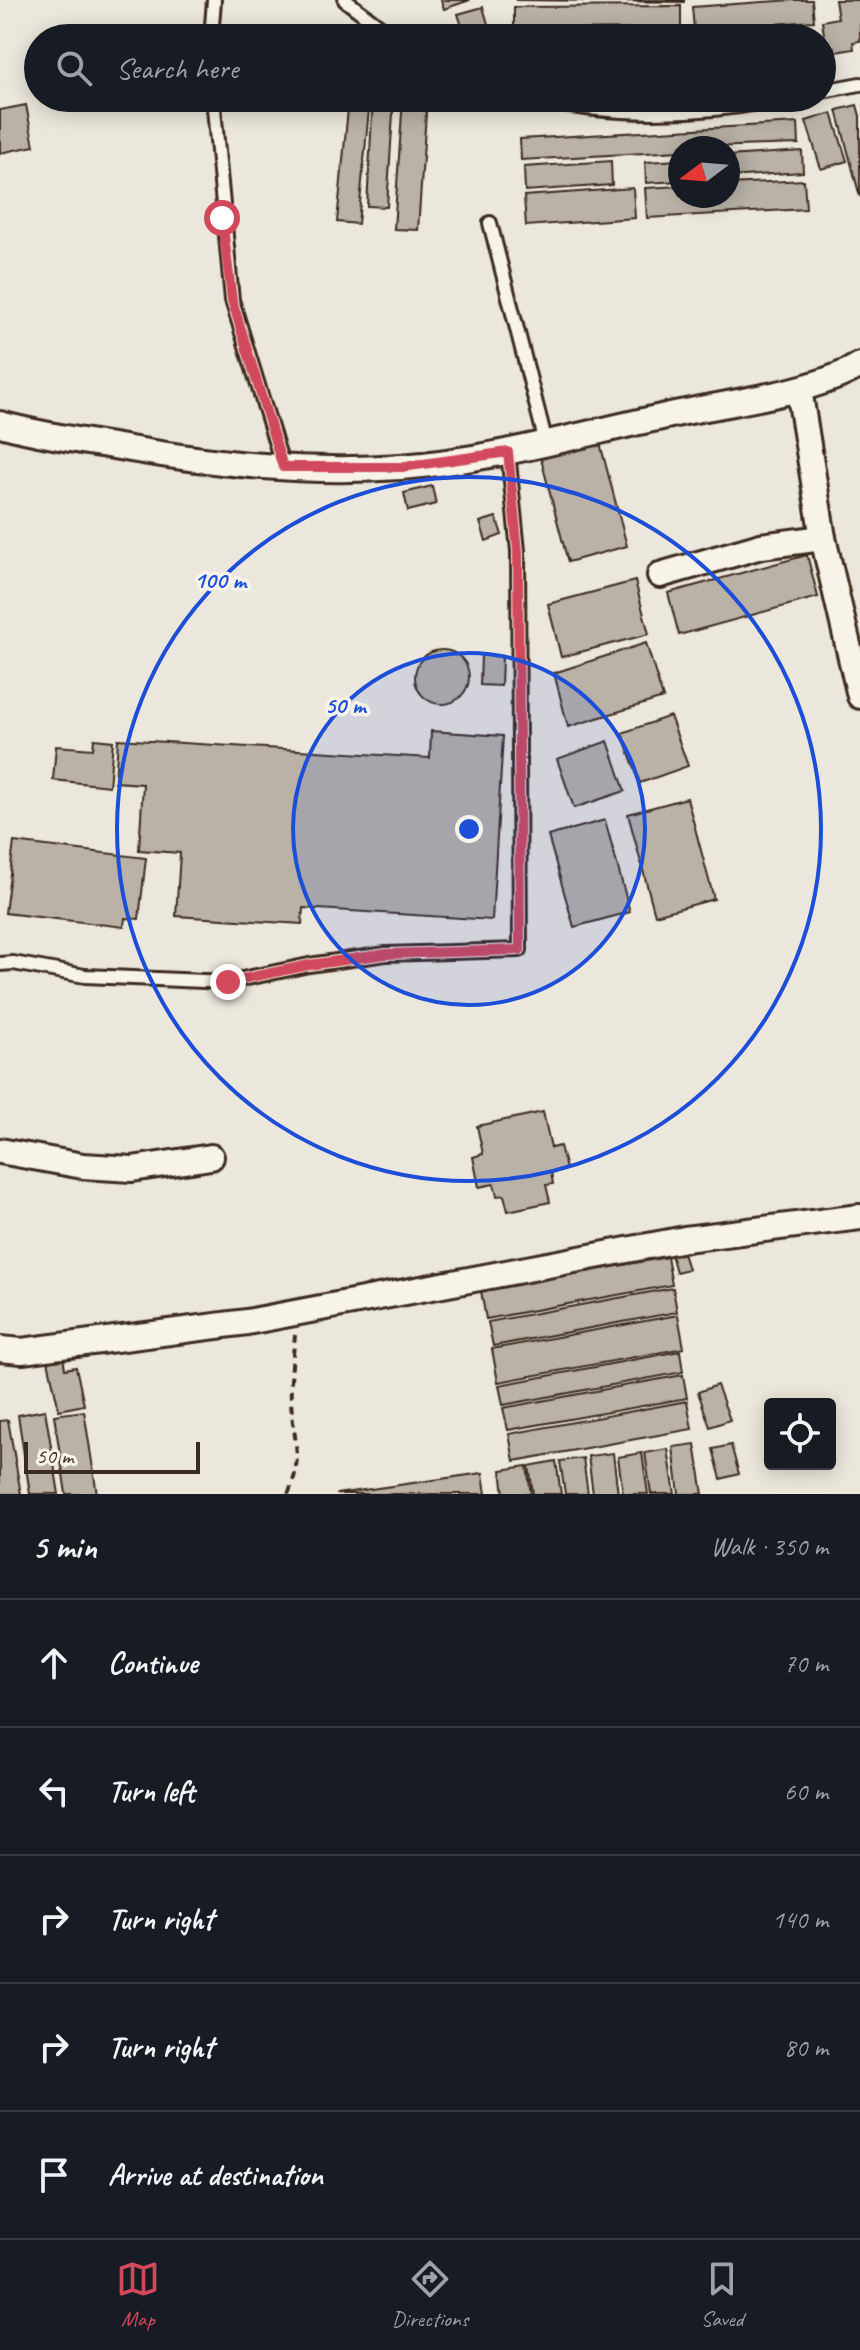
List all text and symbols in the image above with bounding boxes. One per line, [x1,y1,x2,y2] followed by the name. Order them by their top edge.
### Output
[24,24,836,112] search box
[52,46,96,90] icon: search
[116,49,238,87] text: Search here
[668,136,740,208] north arrow
[204,200,240,236] route start
[194,565,248,595] text: 100 m
[325,690,368,720] text: 50 m
[455,815,483,843] centre of rings
[210,964,246,1000] route end
[764,1398,836,1470] map controls
[764,1398,836,1470] button: locate
[24,1438,200,1474] scale bar
[36,1442,73,1470] text: 50 m
[32,1525,97,1568] text: 5 min
[711,1530,828,1563] text: Walk · 350 m
[32,1641,76,1685] icon: ahead
[108,1644,198,1682] text: Continue
[784,1647,828,1680] text: 70 m
[32,1769,76,1813] icon: left
[108,1772,195,1810] text: Turn left
[784,1775,828,1808] text: 60 m
[32,1897,76,1941] icon: right
[108,1900,213,1938] text: Turn right
[772,1903,828,1936] text: 140 m
[32,2025,76,2069] icon: right
[108,2028,213,2066] text: Turn right
[784,2031,828,2064] text: 80 m
[32,2153,76,2197] icon: arrive
[108,2156,323,2194] text: Arrive at destination
[116,2257,160,2333] tab: Map
[392,2257,468,2333] tab: Directions
[700,2257,744,2333] tab: Saved

